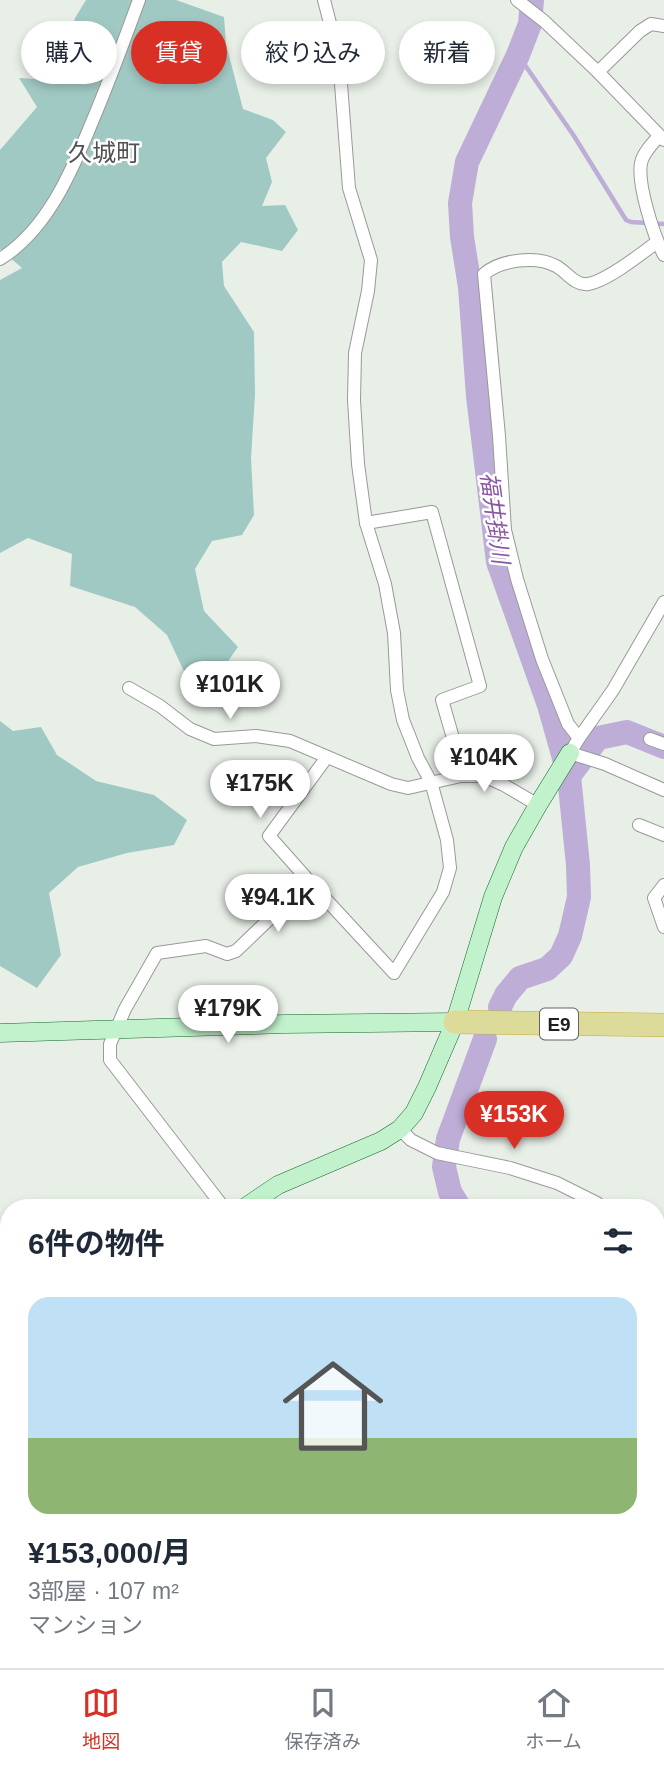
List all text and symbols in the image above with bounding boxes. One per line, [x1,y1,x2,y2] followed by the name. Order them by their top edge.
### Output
[21,21,117,84] chip: 購入
[131,21,227,84] chip: 賃貸
[241,21,385,84] chip: 絞り込み
[399,21,495,84] chip: 新着
[68,139,140,166] district label: 久城町
[476,471,515,568] water label: 福井掛川
[181,662,279,721] pin: ¥101K
[196,671,264,697] text: ¥101K
[435,734,533,794] pin: ¥104K
[450,744,518,770] text: ¥104K
[211,760,309,820] pin: ¥175K
[226,770,294,796] text: ¥175K
[221,874,335,934] pin: ¥94.1K
[241,884,315,910] text: ¥94.1K
[179,986,277,1045] pin: ¥179K
[194,995,262,1021] text: ¥179K
[540,1008,578,1040] road number: E9
[465,1092,563,1151] pin: ¥153K
[480,1101,548,1127] text: ¥153K
[599,1222,637,1260] icon: filters
[28,1227,165,1260] text: 6件の物件
[270,1343,396,1469] icon: home
[28,1536,191,1569] text: ¥153,000/月
[28,1578,179,1604] text: 3部屋 · 107 m²
[28,1612,143,1638] text: マンション
[82,1684,120,1753] tab: 地図
[285,1684,361,1753] tab: 保存済み
[525,1684,582,1753] tab: ホーム

